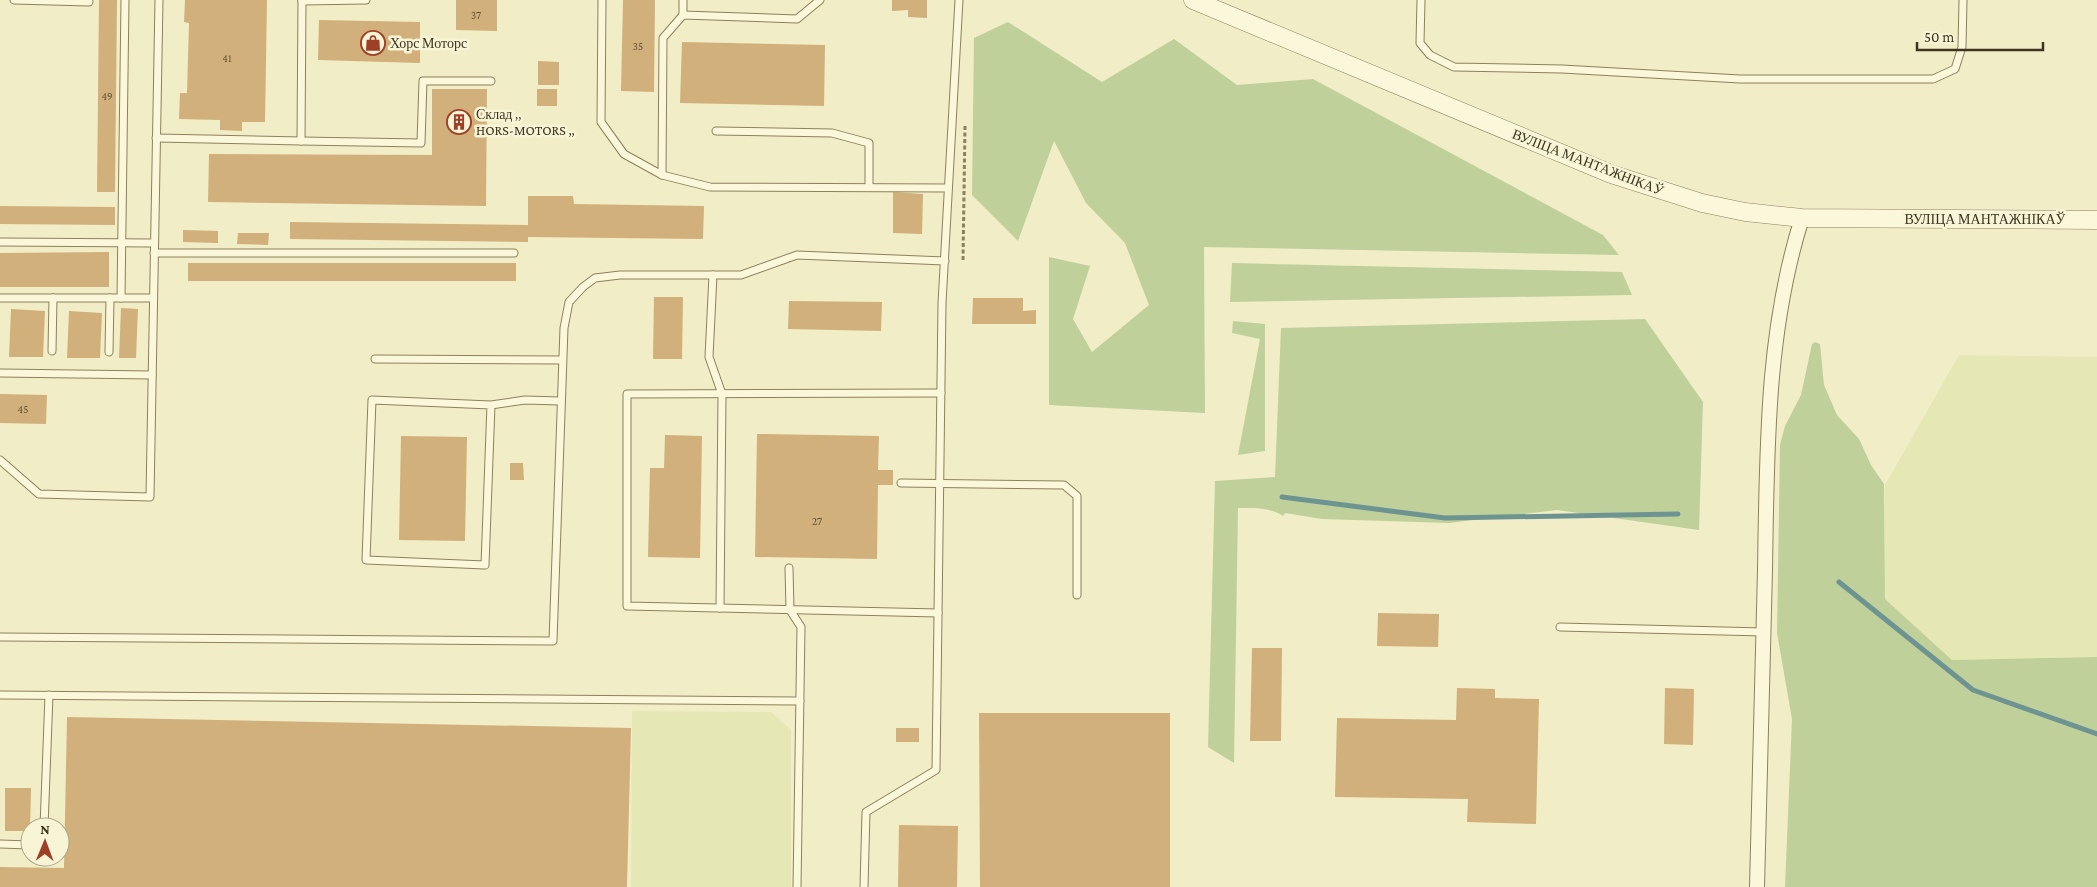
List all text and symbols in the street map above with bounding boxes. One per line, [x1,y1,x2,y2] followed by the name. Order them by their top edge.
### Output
[471,9,481,21] house number: 37
[1917,20,2043,52] scale bar
[1924,29,1954,45] text: 50 m
[360,30,386,56] shop icon: Хорс Моторс
[390,35,467,51] place label: Хорс Моторс
[633,40,643,52] house number: 35
[222,52,232,64] house number: 41
[101,90,113,102] house number: 49
[476,106,575,138] place label: Склад ,, HORS-MOTORS ,,
[446,109,472,135] building icon: Склад ,, HORS-MOTORS ,,
[1510,126,1666,198] street label: ВУЛІЦА МАНТАЖНІКАЎ
[1905,211,2066,227] street label: ВУЛІЦА МАНТАЖНІКАЎ
[18,403,28,415] house number: 45
[812,515,822,527] house number: 27
[20,817,70,867] north arrow
[40,821,51,837] text: N

